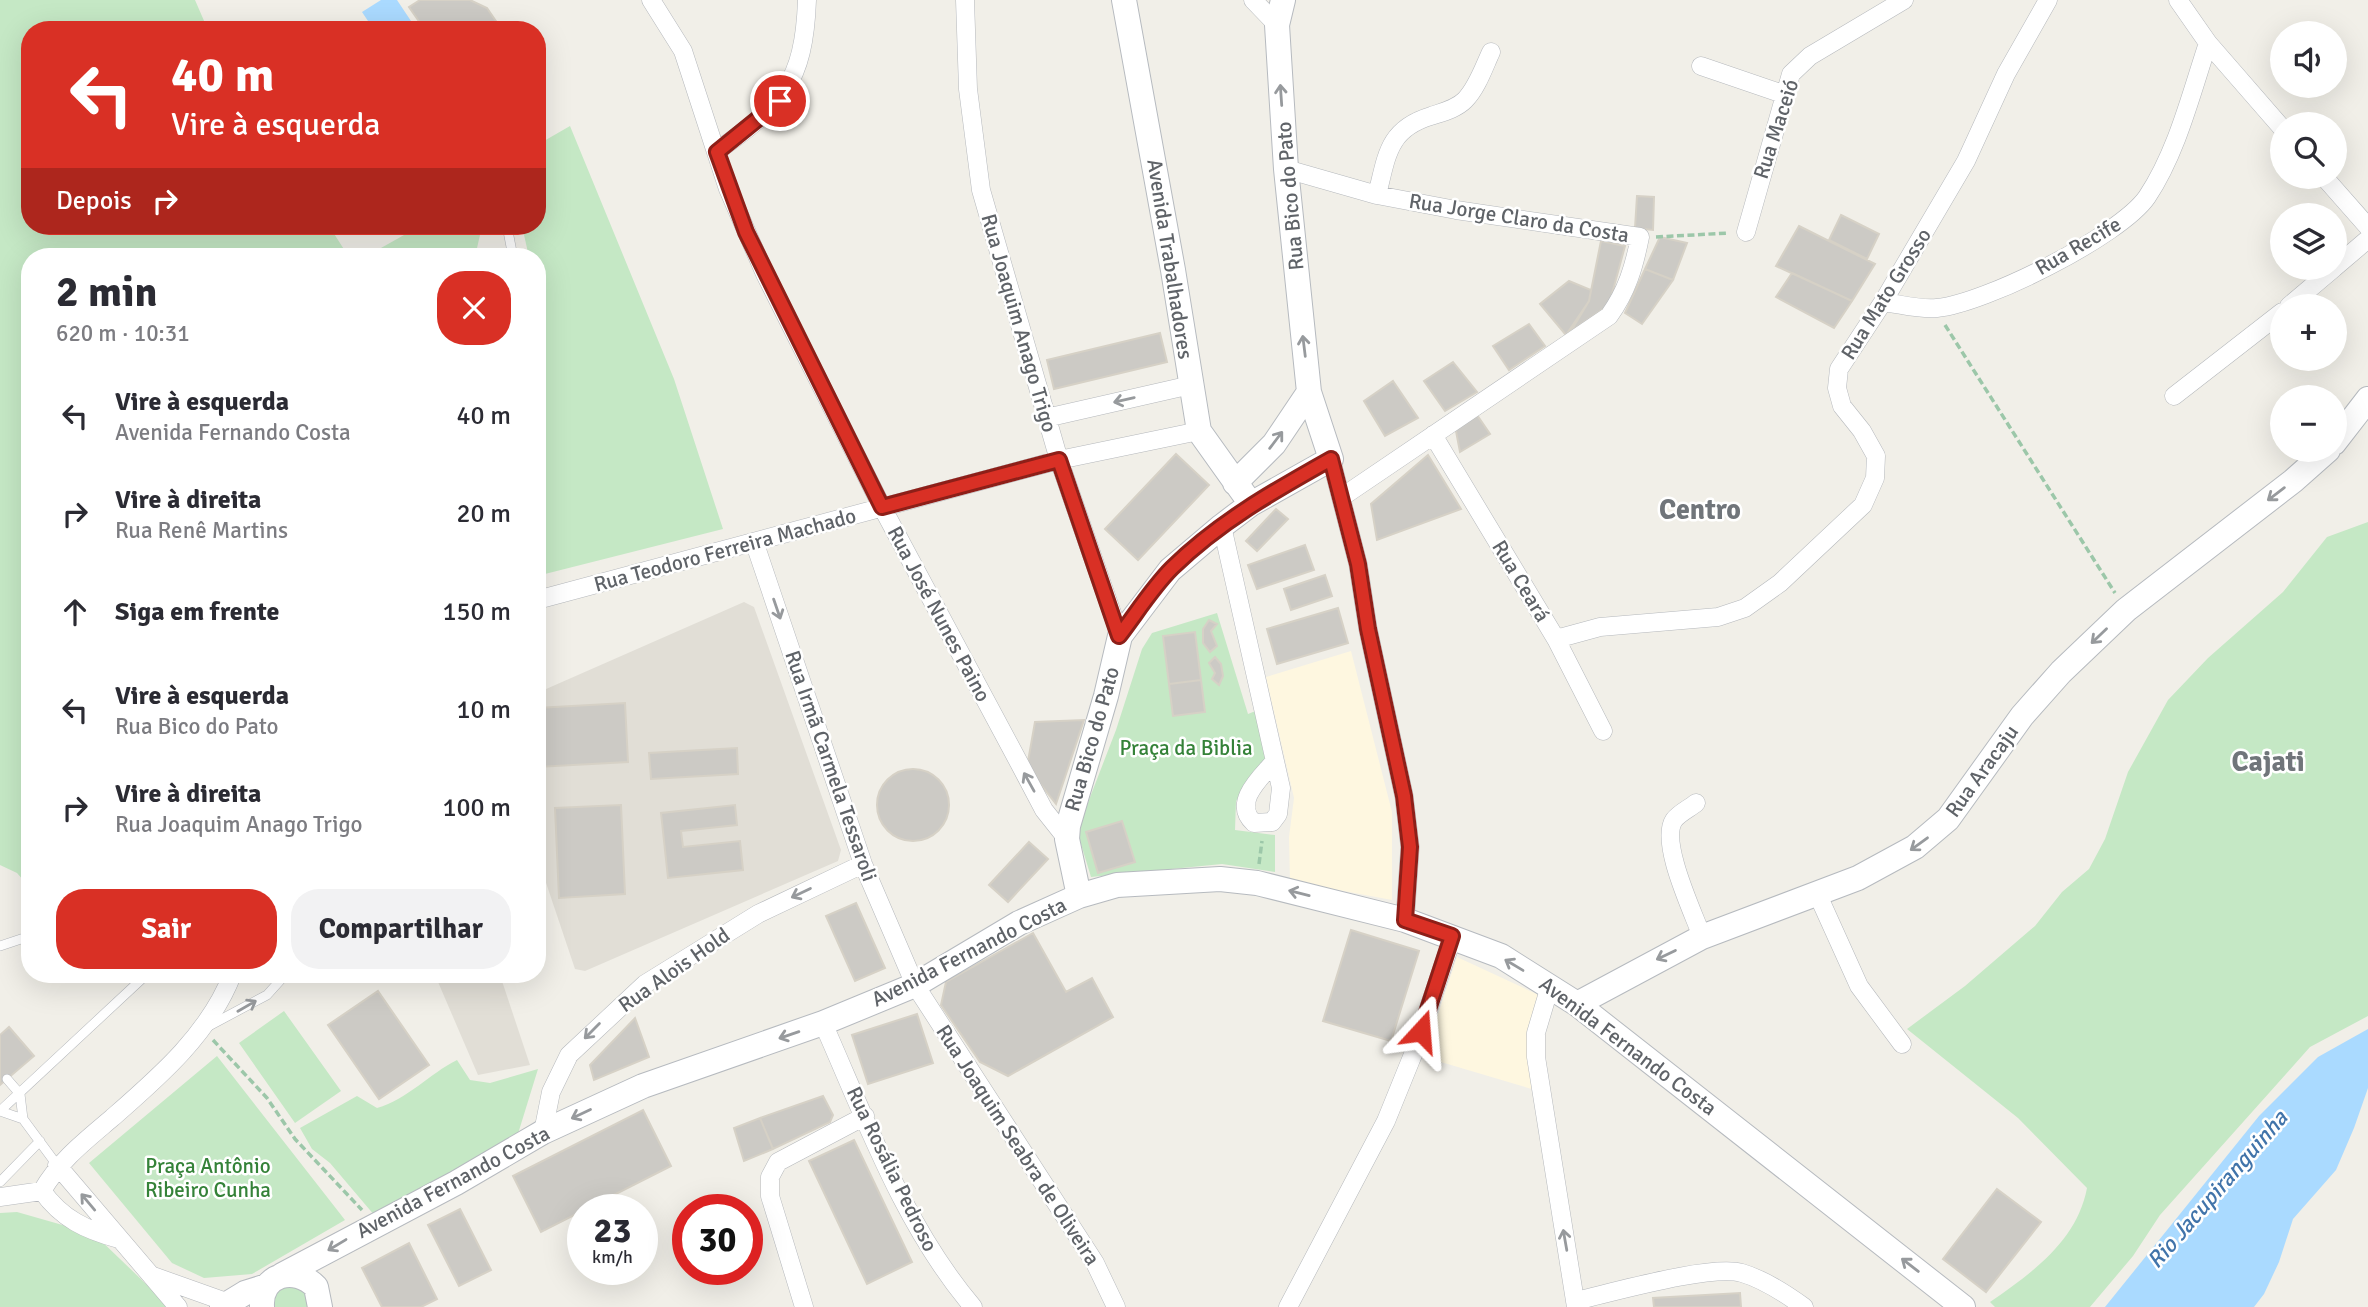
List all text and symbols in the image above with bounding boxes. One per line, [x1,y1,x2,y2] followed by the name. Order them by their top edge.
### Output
[2270,21,2347,462] map controls
[2270,21,2347,98] button: sound
[171,45,274,105] text: 40 m
[56,49,147,140] icon: left
[750,71,810,131] pin
[1748,76,1804,182] street label: Rua Maceió
[761,82,799,120] icon: arrive
[1274,84,1287,107] one-way arrow
[171,105,381,144] text: Vire à esquerda
[2270,112,2347,189] button: search
[1271,121,1309,271] street label: Rua Bico do Pato
[1141,157,1199,361] street label: Avenida Trabalhadores
[146,182,184,220] icon: right
[56,185,132,217] text: Depois
[1407,188,1631,248] street label: Rua Jorge Claro da Costa
[2270,203,2347,280] button: layers
[975,211,1063,435] street label: Rua Joaquim Anago Trigo
[2030,211,2126,281] street label: Rua Recife
[1835,223,1937,365] street label: Rua Mato Grosso
[56,267,157,318] text: 2 min
[437,271,511,345] button: close
[2270,294,2347,371] button: +
[56,319,190,348] text: 620 m · 10:31
[1297,335,1310,358] one-way arrow
[2270,385,2347,462] button: −
[115,386,289,418] text: Vire à esquerda
[1113,394,1136,408] one-way arrow
[56,397,94,435] icon: left
[456,400,511,432] text: 40 m
[115,418,351,447] text: Avenida Fernando Costa
[1268,431,1283,450] one-way arrow
[115,484,261,516] text: Vire à direita
[2267,486,2286,501] one-way arrow
[1659,493,1741,527] district label: Centro
[56,495,94,533] icon: right
[456,498,511,530] text: 20 m
[591,502,859,598] street label: Rua Teodoro Ferreira Machado
[115,516,288,545] text: Rua Renê Martins
[882,522,996,706] street label: Rua José Nunes Paino
[1486,535,1556,627] street label: Rua Ceará
[56,593,94,631] icon: ahead
[115,596,279,628] text: Siga em frente
[442,596,511,628] text: 150 m
[772,597,784,619] one-way arrow
[2090,627,2108,644] one-way arrow
[779,647,883,885] street label: Rua Irmã Carmela Tessaroli
[1059,664,1125,814] street label: Rua Bico do Pato
[115,680,289,712] text: Vire à esquerda
[56,691,94,729] icon: left
[456,694,511,726] text: 10 m
[115,712,278,741] text: Rua Bico do Pato
[1940,720,2024,822] street label: Rua Aracaju
[1119,735,1253,761] park label: Praça da Biblia
[2231,745,2305,779] district label: Cajati
[1022,772,1035,793] one-way arrow
[115,778,261,810] text: Vire à direita
[56,789,94,827] icon: right
[442,792,511,824] text: 100 m
[115,810,363,839] text: Rua Joaquim Anago Trigo
[1910,837,1928,852] one-way arrow
[1288,886,1311,899] one-way arrow
[791,887,812,900] one-way arrow
[56,889,277,969] button: Sair
[291,889,511,969] button: Compartilhar
[867,892,1071,1012] street label: Avenida Fernando Costa
[613,922,735,1018] street label: Rua Alois Hold
[1656,949,1677,962] one-way arrow
[1505,957,1525,971] one-way arrow
[1534,971,1722,1121] street label: Avenida Fernando Costa
[1384,994,1458,1068] position arrow
[237,999,257,1013] one-way arrow
[930,1020,1106,1270] street label: Rua Joaquim Seabra de Oliveira
[583,1023,600,1040] one-way arrow
[778,1030,800,1042] one-way arrow
[841,1082,943,1256] street label: Rua Rosália Pedroso
[2141,1103,2295,1274] water label: Rio Jacupiranguinha
[571,1108,592,1122] one-way arrow
[352,1120,554,1244] street label: Avenida Fernando Costa
[145,1153,271,1203] park label: Praça Antônio Ribeiro Cunha
[80,1194,95,1212] one-way arrow
[672,1194,763,1285] speed limit sign: 30
[594,1209,631,1252] text: 23
[1558,1229,1571,1252] one-way arrow
[327,1238,347,1252] one-way arrow
[592,1246,633,1268] text: km/h
[1901,1257,1919,1272] one-way arrow

